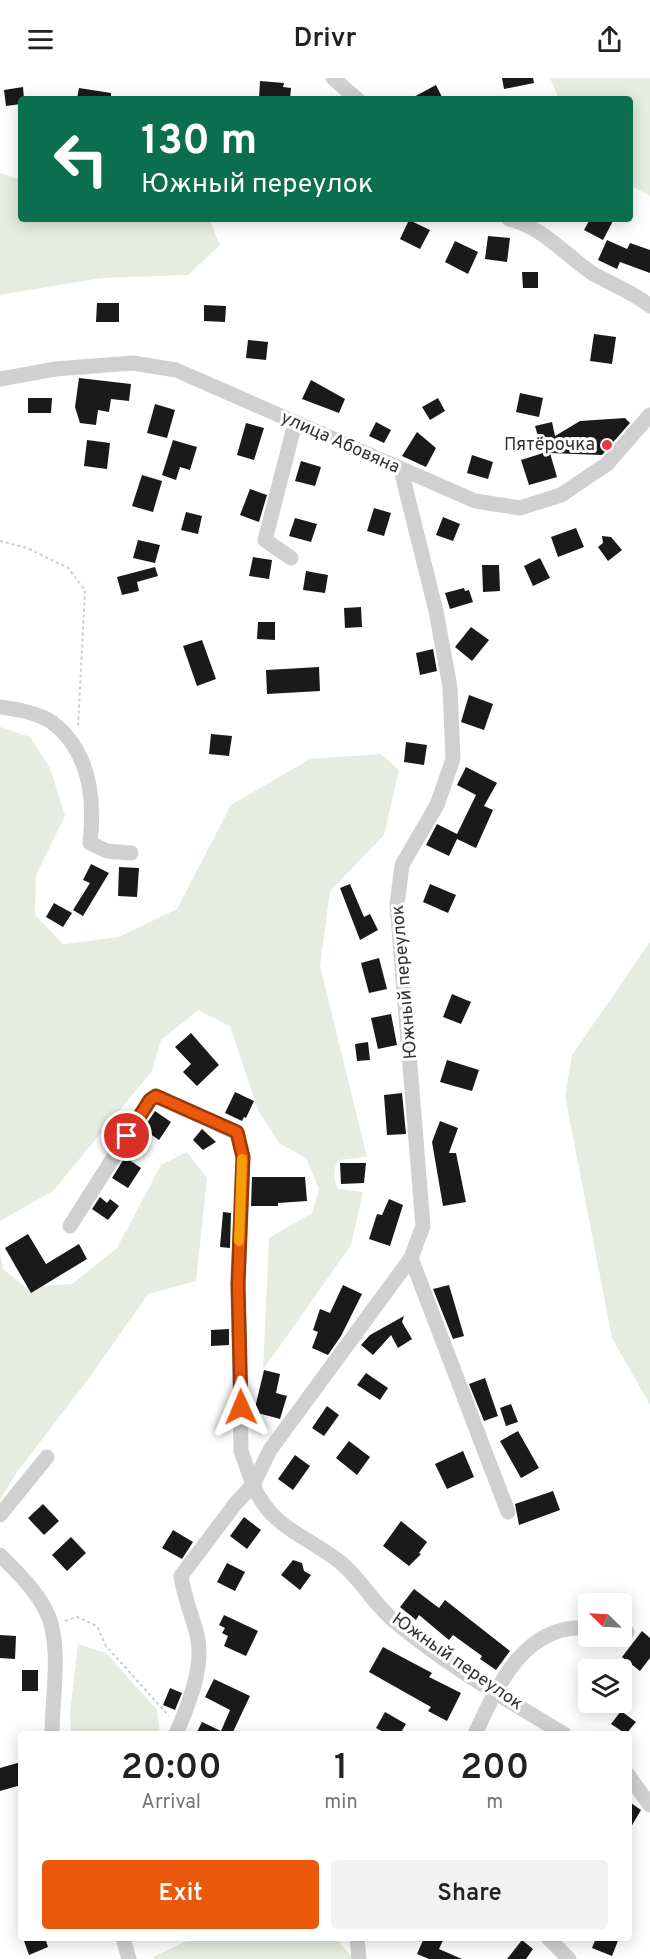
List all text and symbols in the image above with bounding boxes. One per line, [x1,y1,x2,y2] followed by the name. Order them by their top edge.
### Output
[293,22,357,56] text: Drivr
[24,23,57,56] icon: menu
[593,23,626,56] icon: share
[141,116,257,169] text: 130 m
[42,120,120,198] icon: left
[141,168,373,202] text: Южный переулок
[277,407,403,479] street label: улица Абовяна
[504,434,595,457] place label: Пятёрочка
[600,438,614,452] marker: Пятёрочка
[387,904,423,1060] street label: Южный переулок
[101,1110,152,1161] pin
[110,1119,143,1152] icon: arrive
[209,1375,273,1439] position arrow
[578,1593,632,1647] north arrow
[578,1593,632,1713] map controls
[387,1608,527,1716] street label: Южный переулок
[578,1659,632,1713] button: layers
[121,1746,222,1792] text: 20:00
[334,1746,348,1792] text: 1
[460,1746,529,1792] text: 200
[141,1790,201,1816] text: Arrival
[324,1790,358,1816] text: min
[486,1790,503,1816] text: m
[42,1860,319,1929] button: Exit
[331,1860,608,1929] button: Share

